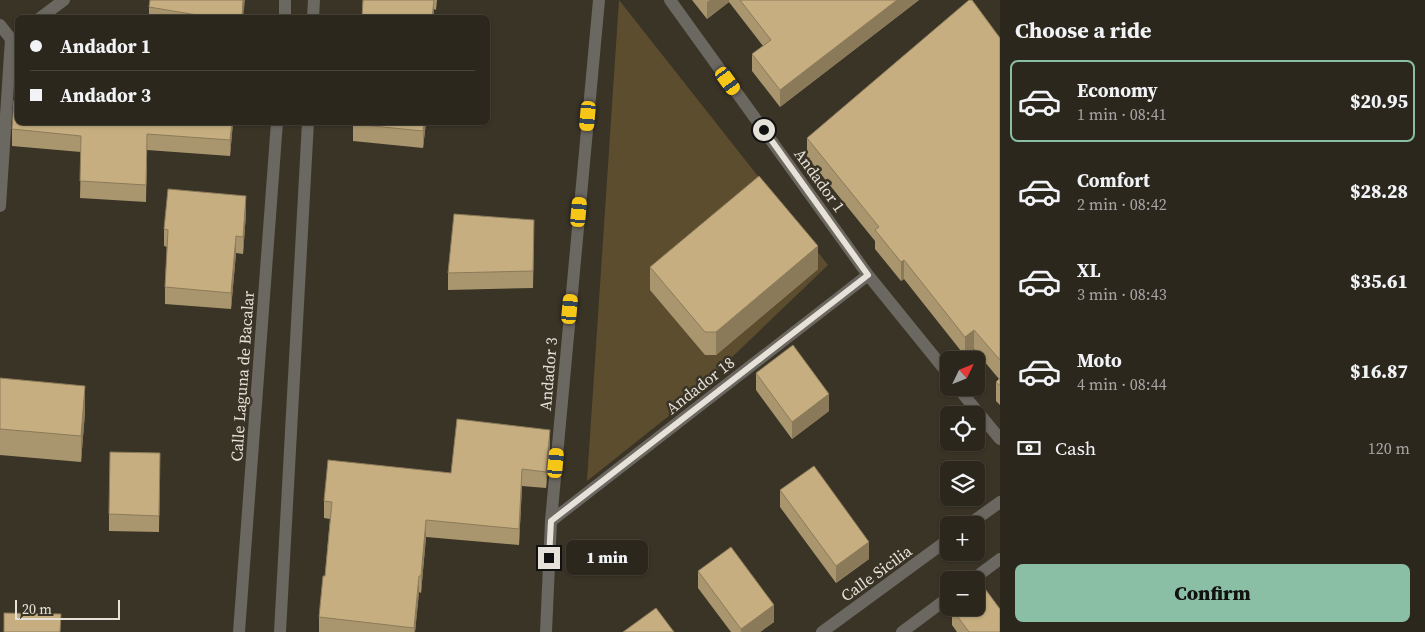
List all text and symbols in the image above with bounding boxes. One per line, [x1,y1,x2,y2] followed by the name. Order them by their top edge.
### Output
[1015,15,1152,45] text: Choose a ride
[60,33,151,59] text: Andador 1
[713,64,742,98] car
[1077,77,1158,103] text: Economy
[1017,79,1062,124] icon: car
[60,82,151,108] text: Andador 3
[1350,88,1408,114] text: $20.95
[579,100,596,132] car
[1077,103,1167,125] text: 1 min · 08:41
[753,119,775,141] route start
[789,144,851,216] street label: Andador 1
[1077,167,1150,193] text: Comfort
[1017,169,1062,214] icon: car
[1350,178,1408,204] text: $28.28
[1077,193,1167,215] text: 2 min · 08:42
[570,196,587,228] car
[1077,257,1100,283] text: XL
[1017,259,1062,304] icon: car
[1350,268,1408,294] text: $35.61
[1077,283,1167,305] text: 3 min · 08:43
[225,290,259,462] street label: Calle Laguna de Bacalar
[561,293,578,325] car
[534,336,562,412] street label: Andador 3
[1077,347,1122,373] text: Moto
[1017,349,1062,394] icon: car
[661,351,739,419] street label: Andador 18
[940,351,985,396] north arrow
[940,351,985,616] map controls
[1350,358,1408,384] text: $16.87
[1077,373,1167,395] text: 4 min · 08:44
[940,406,985,451] button: locate
[1015,434,1043,462] icon: cash
[1055,435,1096,461] text: Cash
[1368,437,1410,459] text: 120 m
[547,447,564,479] car
[940,461,985,506] button: layers
[940,516,985,561] button: +
[836,539,917,606] street label: Calle Sicilia
[566,540,649,576] callout: 1 min
[586,546,628,568] text: 1 min
[538,547,560,569] route end
[1015,564,1410,622] button: Confirm
[940,571,985,616] button: −
[15,597,120,620] scale bar
[22,599,52,619] text: 20 m

